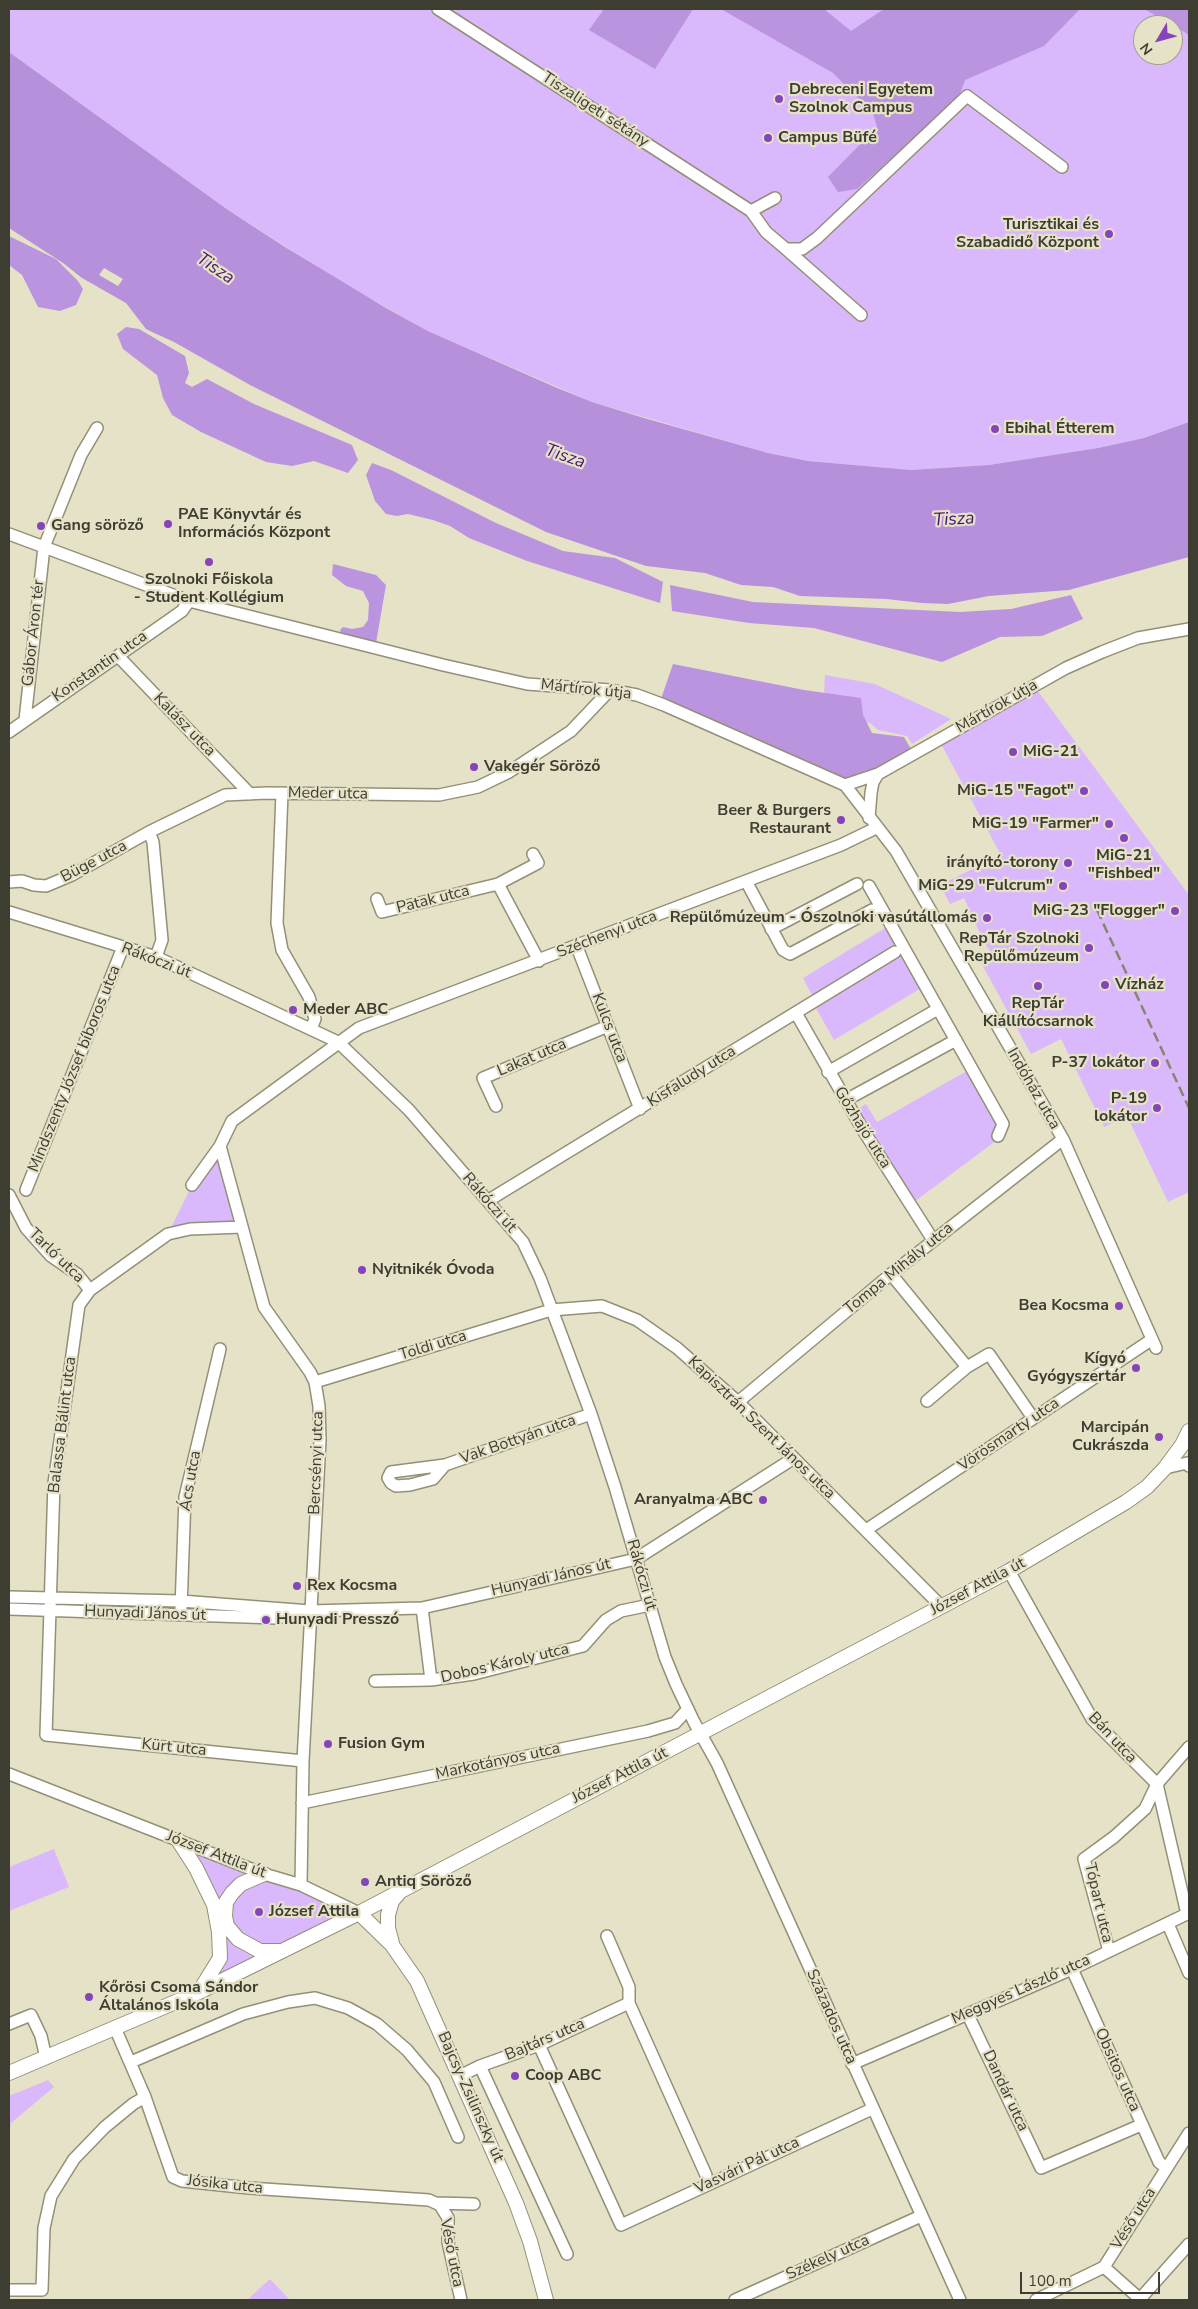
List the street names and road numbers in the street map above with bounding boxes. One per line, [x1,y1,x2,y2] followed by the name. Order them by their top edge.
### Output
[538,68,652,152] street label: Tiszaligeti sétány
[19,579,49,687] street label: Gábor Áron tér
[49,627,151,707] street label: Konstantin utca
[540,676,632,704] street label: Mártírok útja
[953,676,1041,738] street label: Mártírok útja
[149,689,219,761] street label: Kalász utca
[288,784,368,804] street label: Meder utca
[58,837,130,887] street label: Büge utca
[394,882,472,918] street label: Patak utca
[554,907,660,963] street label: Széchenyi utca
[118,939,194,983] street label: Rákóczi út
[25,963,125,1175] street label: Mindszenty József bíboros utca
[587,990,631,1066] street label: Kulcs utca
[494,1035,570,1081] street label: Lakat utca
[644,1042,740,1112] street label: Kisfaludy utca
[1002,1045,1064,1133] street label: Indóház utca
[829,1084,895,1172] street label: Gőzhajó utca
[458,1169,520,1237] street label: Rákóczi út
[840,1219,958,1319] street label: Tompa Mihály utca
[24,1225,88,1287] street label: Tarló utca
[397,1327,469,1365] street label: Toldi utca
[683,1352,839,1504] street label: Kapisztrán Szent János utca
[45,1356,81,1494] street label: Balassa Bálint utca
[955,1394,1063,1476] street label: Vörösmarty utca
[306,1411,328,1515] street label: Bercsényi utca
[457,1411,579,1469] street label: Vak Bottyán utca
[176,1449,206,1513] street label: Ács utca
[622,1537,660,1613] street label: Rákóczi út
[927,1554,1029,1620] street label: József Attila út
[489,1555,613,1601] street label: Hunyadi János út
[84,1602,206,1626] street label: Hunyadi János út
[439,1640,571,1688] street label: Dobos Károly utca
[1084,1708,1140,1768] street label: Bán utca
[141,1735,207,1761] street label: Kürt utca
[434,1739,562,1785] street label: Markotányos utca
[569,1744,671,1808] street label: József Attila út
[164,1827,268,1883] street label: József Attila út
[1080,1861,1116,1945] street label: Tópart utca
[949,1951,1093,2029] street label: Meggyes László utca
[802,1967,860,2067] street label: Százados utca
[502,2015,588,2065] street label: Bajtárs utca
[1090,2025,1144,2115] street label: Obsitos utca
[433,2029,507,2165] street label: Bajcsy-Zsilinszky út
[978,2047,1032,2135] street label: Dandár utca
[691,2133,803,2199] street label: Vasvári Pál utca
[186,2171,264,2199] street label: Jósika utca
[1107,2184,1161,2254] street label: Véső utca
[435,2217,467,2289] street label: Véső utca
[783,2231,873,2285] street label: Székely utca

